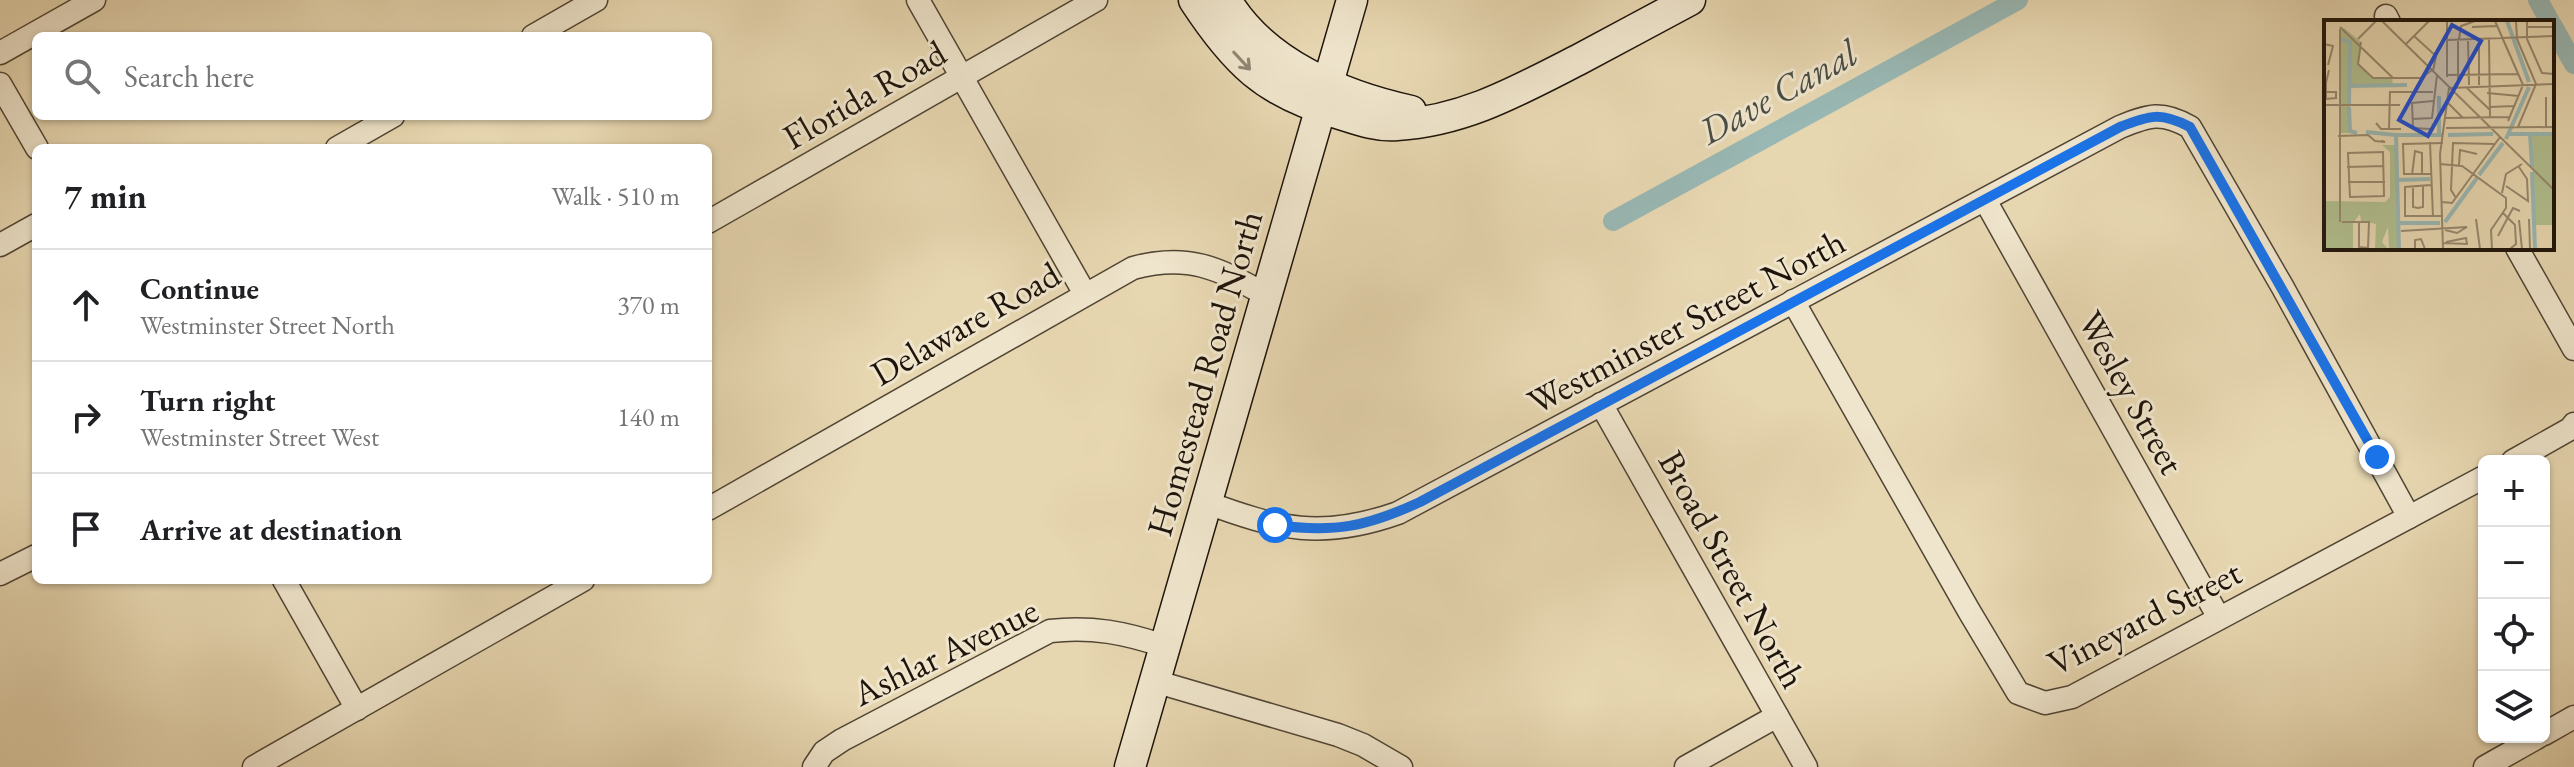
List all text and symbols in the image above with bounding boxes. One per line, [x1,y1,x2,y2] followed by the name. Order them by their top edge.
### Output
[2324,20,2554,250] inset map
[1689,27,1867,156] water label: Dave Canal
[774,28,955,160] street label: Florida Road
[32,32,712,120] search box
[1233,51,1252,71] one-way arrow
[60,54,104,98] icon: search
[124,57,254,96] text: Search here
[64,174,147,218] text: 7 min
[552,179,680,213] text: Walk · 510 m
[1136,205,1273,541] street label: Homestead Road North
[1519,218,1853,425] street label: Westminster Street North
[862,250,1069,396] street label: Delaware Road
[140,269,259,308] text: Continue
[64,283,108,327] icon: ahead
[617,288,680,322] text: 370 m
[2067,302,2196,483] street label: Wesley Street
[140,308,395,342] text: Westminster Street North
[140,381,276,420] text: Turn right
[64,395,108,439] icon: right
[617,400,680,434] text: 140 m
[140,420,379,454] text: Westminster Street West
[2359,439,2395,475] route end
[1648,442,1817,696] street label: Broad Street North
[2478,455,2550,743] map controls
[2478,455,2550,527] button: +
[64,507,108,551] icon: arrive
[1257,507,1293,543] route start
[140,510,402,549] text: Arrive at destination
[2478,527,2550,599] button: −
[2039,548,2250,686] street label: Vineyard Street
[844,586,1046,717] street label: Ashlar Avenue
[2478,599,2550,671] button: locate
[2478,671,2550,743] button: layers

